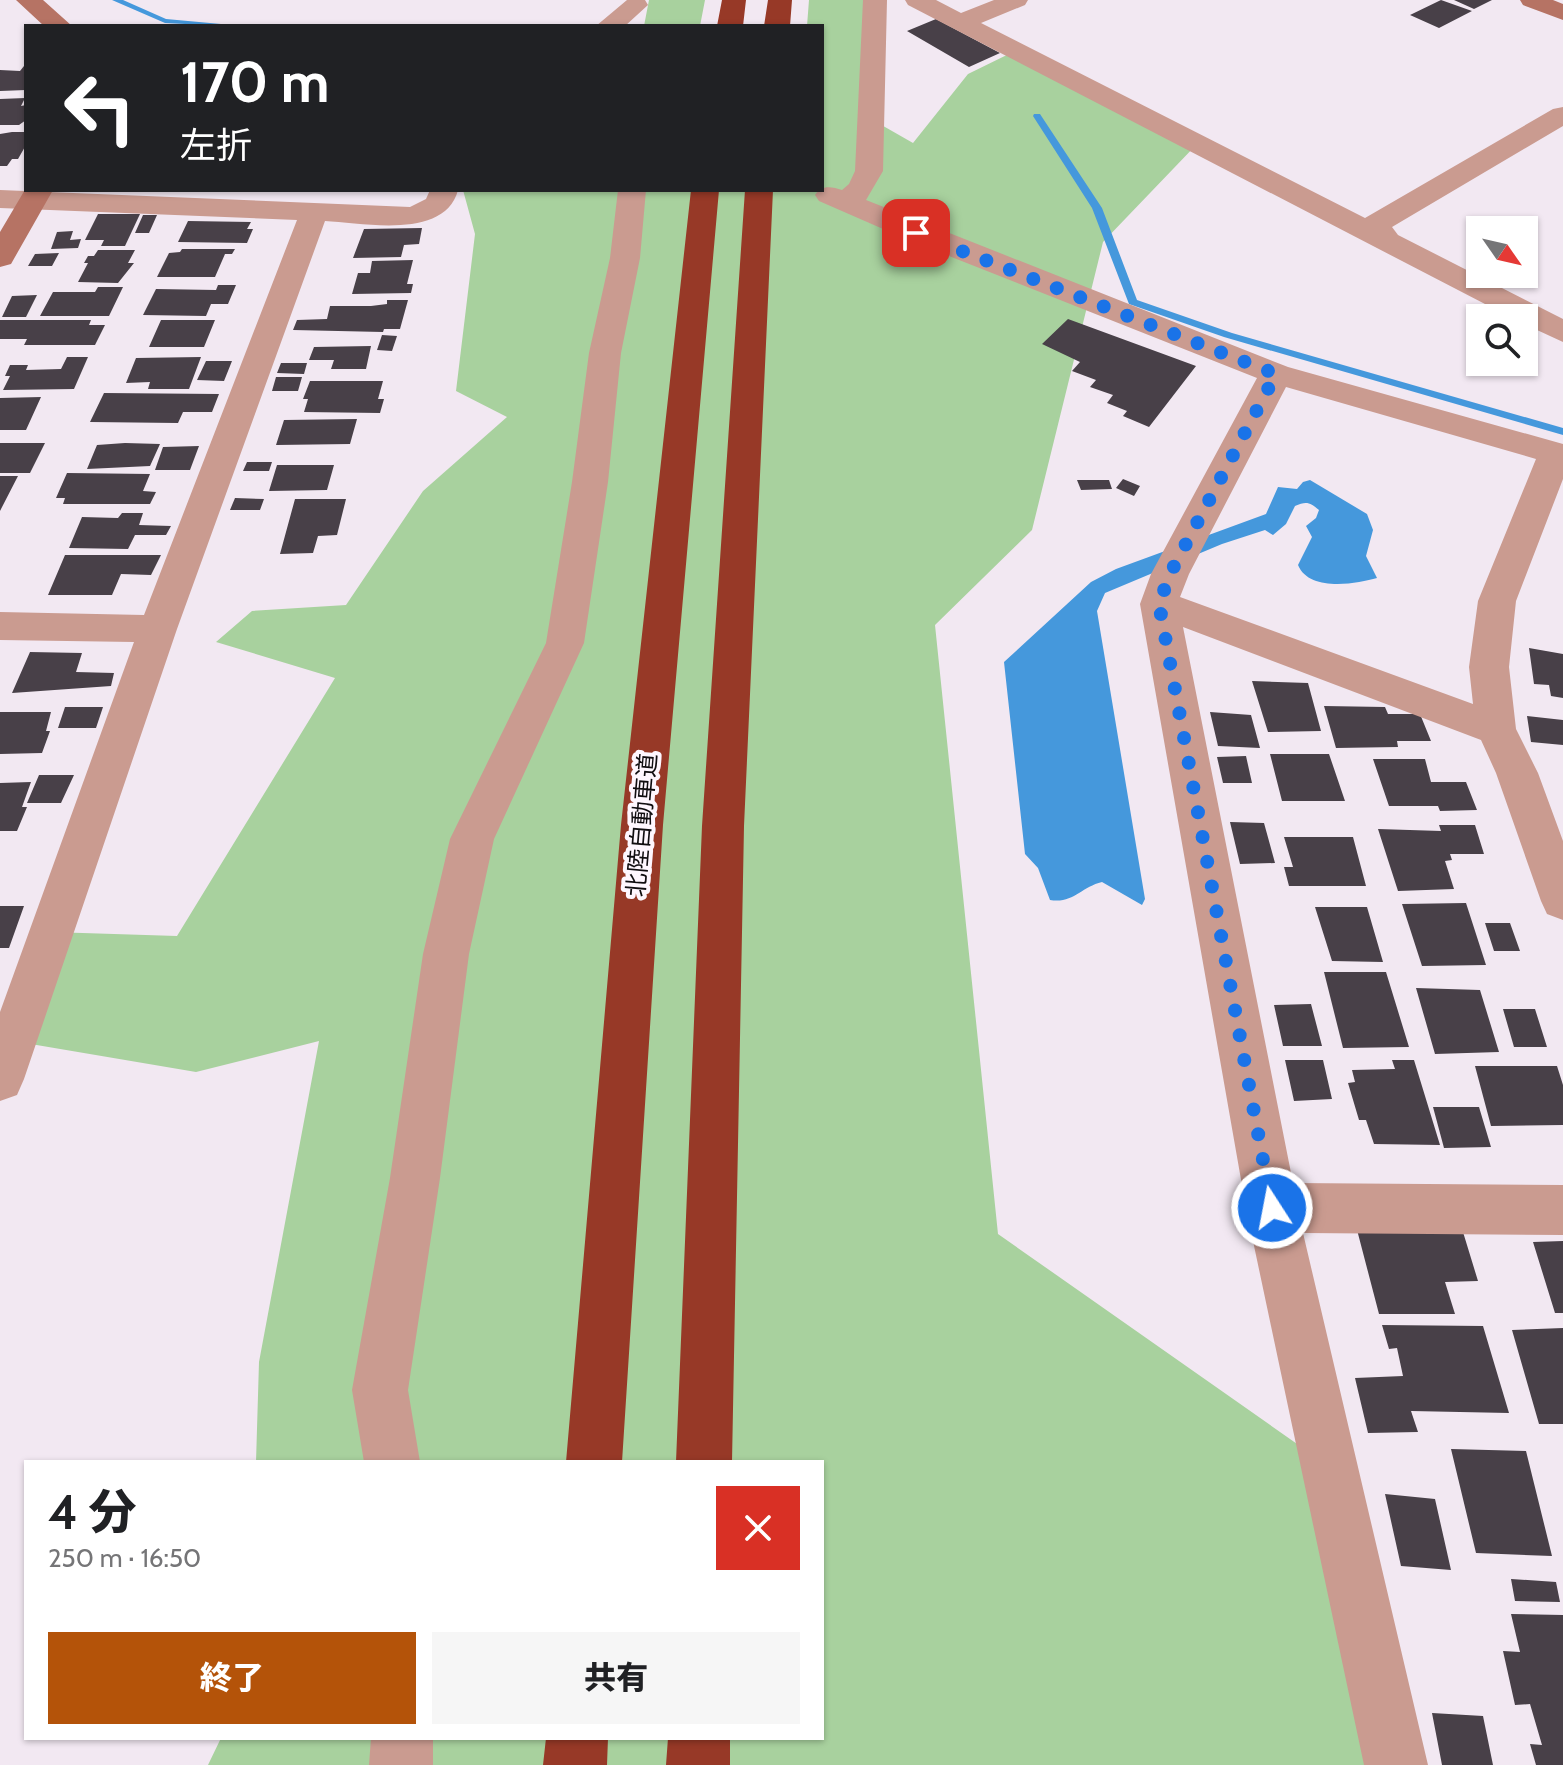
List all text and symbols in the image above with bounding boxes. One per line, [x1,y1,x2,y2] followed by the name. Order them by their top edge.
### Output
[180,48,330,116] text: 170 m
[48,56,152,160] icon: left
[180,123,252,167] text: 左折
[882,199,950,267] pin
[894,211,938,255] icon: arrive
[1466,216,1538,288] north arrow
[1466,216,1538,376] map controls
[1466,304,1538,376] button: search
[621,752,662,898] street label: 北陸自動車道
[1230,1166,1314,1250] position arrow
[48,1483,137,1541] text: 4 分
[716,1486,800,1570] button: close
[48,1542,201,1574] text: 250 m · 16:50
[48,1632,416,1724] button: 終了
[432,1632,800,1724] button: 共有

